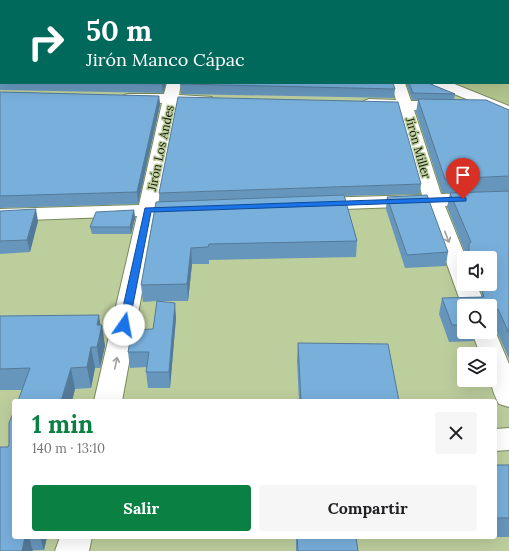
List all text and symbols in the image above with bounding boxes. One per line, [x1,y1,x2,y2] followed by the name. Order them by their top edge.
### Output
[86,13,152,49] text: 50 m
[20,16,72,68] icon: right
[86,48,245,71] text: Jirón Manco Cápac
[144,103,177,193] street label: Jirón Los Andes
[402,115,435,181] street label: Jirón Miller
[446,158,480,199] pin
[452,164,474,186] icon: arrive
[444,230,452,242] one-way arrow
[457,251,497,387] map controls
[457,251,497,291] button: sound
[457,299,497,339] button: search
[103,304,145,346] position arrow
[457,347,497,387] button: layers
[112,357,120,370] one-way arrow
[32,409,93,440] text: 1 min
[435,412,477,454] button: close
[32,440,105,457] text: 140 m · 13:10
[32,485,251,531] button: Salir
[259,485,477,531] button: Compartir

